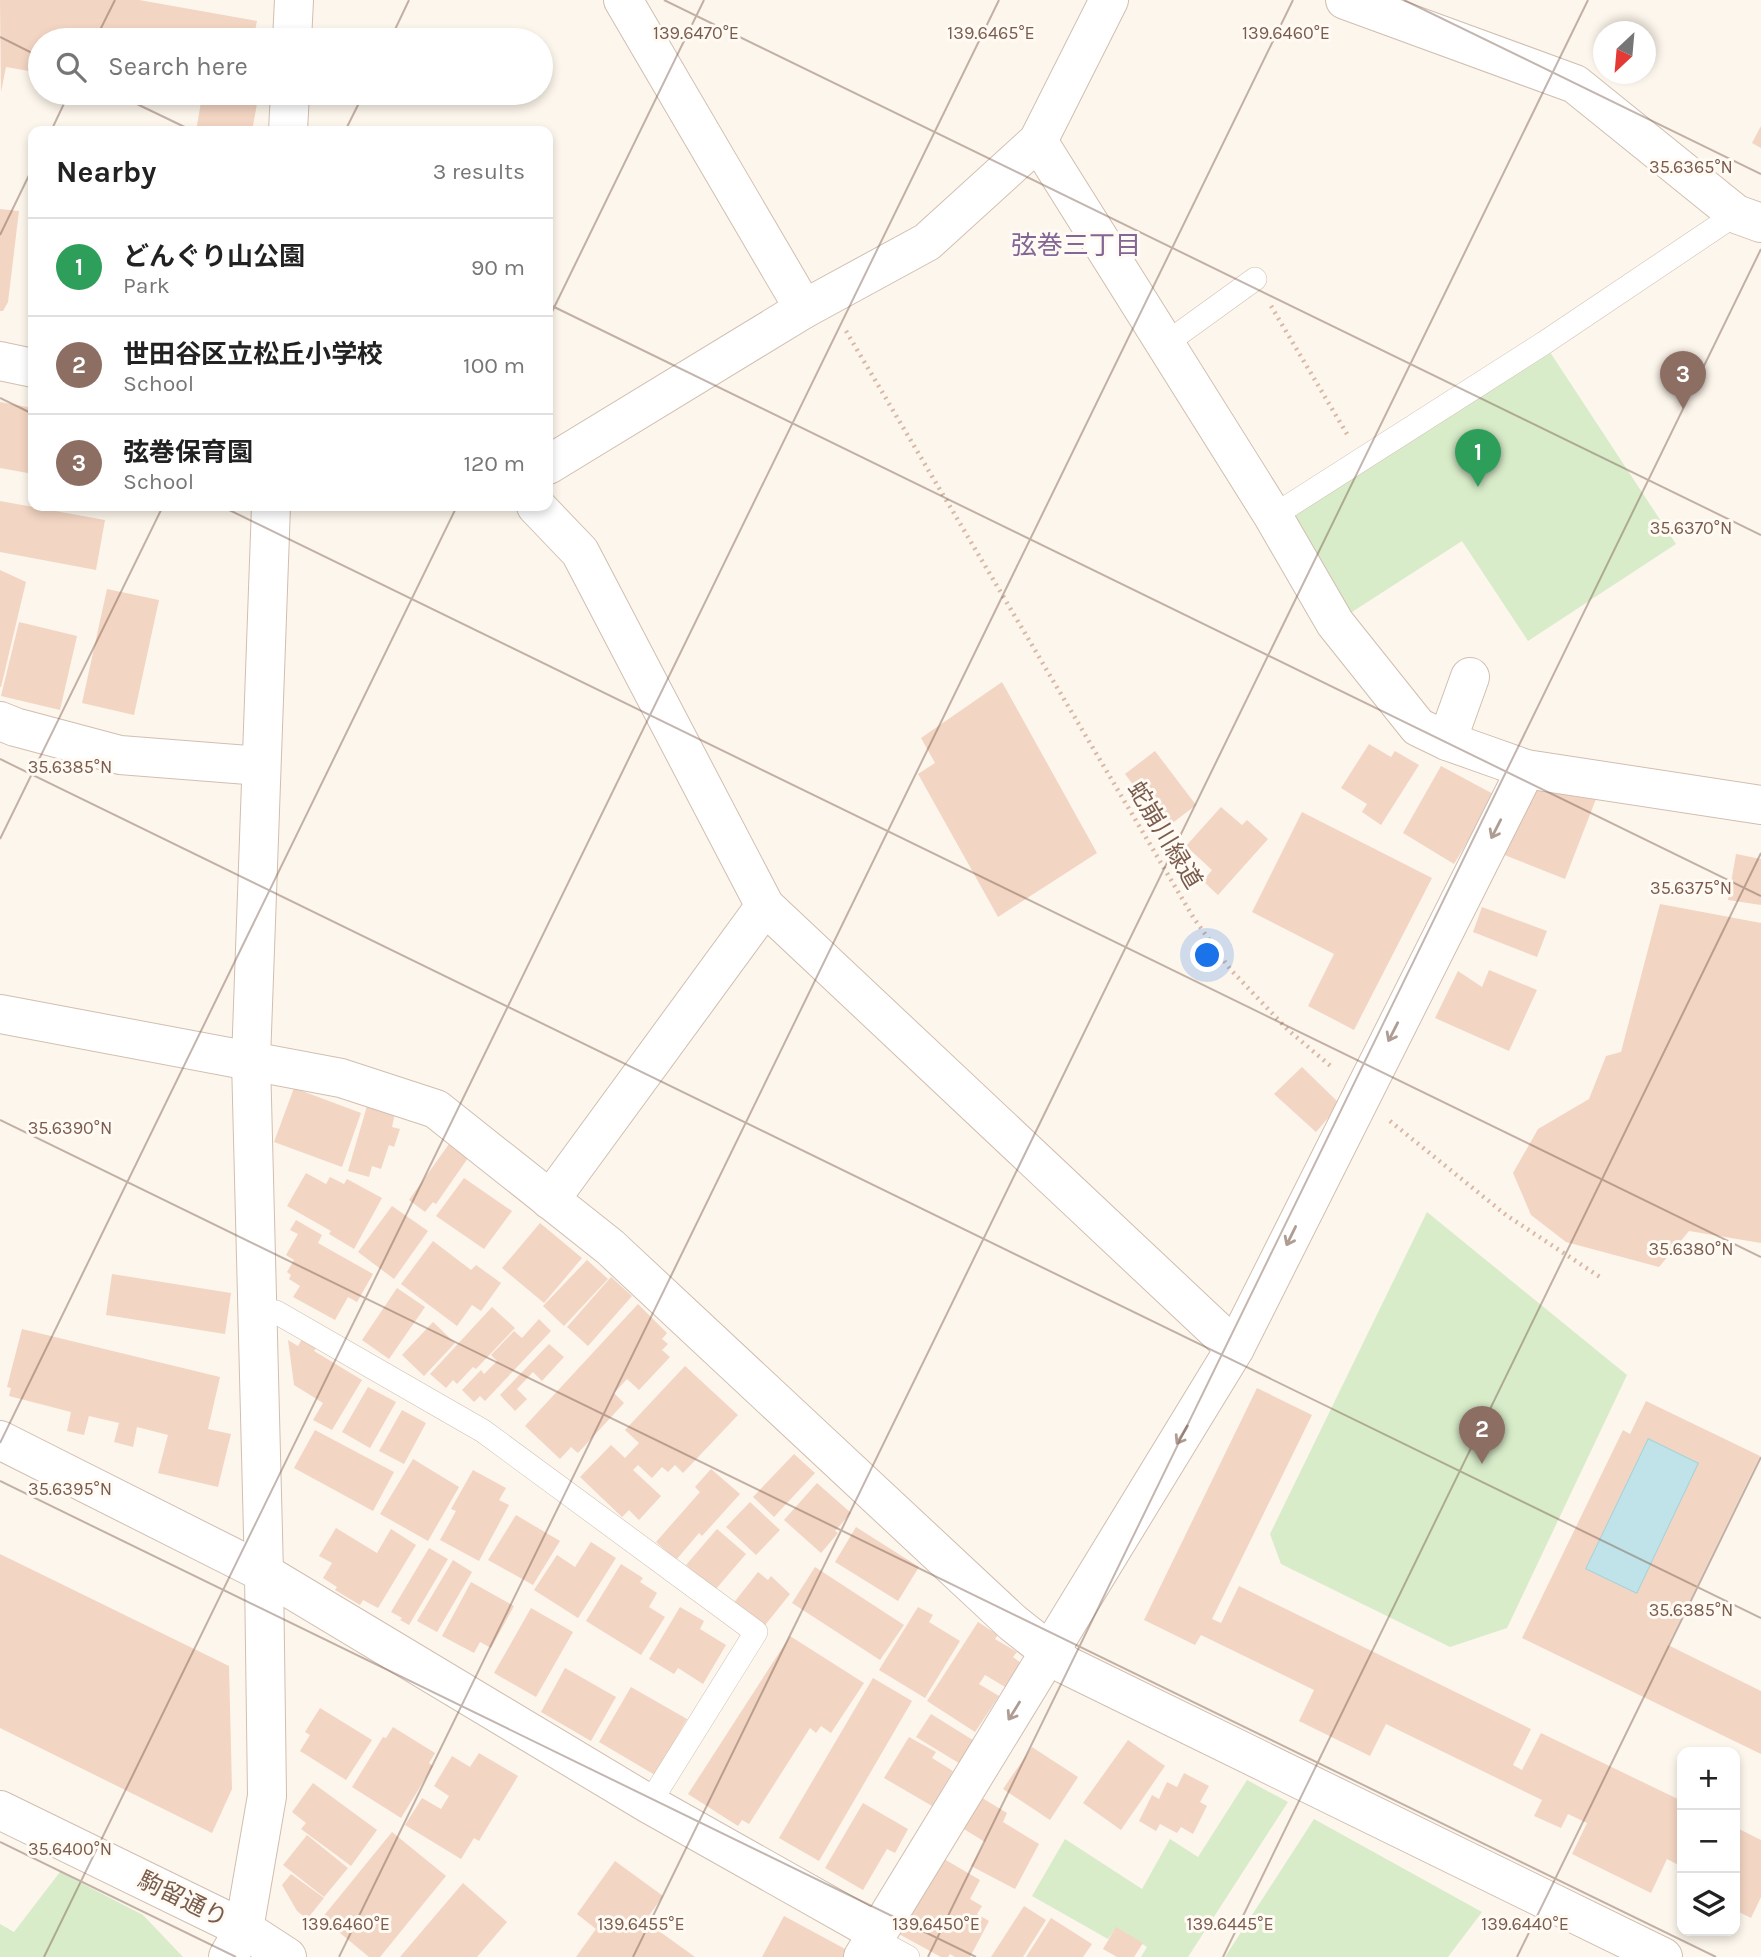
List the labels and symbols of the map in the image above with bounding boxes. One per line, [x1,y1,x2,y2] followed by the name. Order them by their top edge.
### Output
[1593,21,1656,84] north arrow
[653,22,739,44] text: 139.6470°E
[947,22,1035,44] text: 139.6465°E
[1242,22,1330,44] text: 139.6460°E
[1649,156,1733,178] text: 35.6365°N
[1011,230,1141,261] district label: 弦巻三丁目
[1660,351,1706,409] pin: 3
[1455,429,1501,487] pin: 1
[1650,517,1732,539] text: 35.6370°N
[28,756,112,778] text: 35.6385°N
[1122,776,1208,894] street label: 蛇崩川緑道
[1488,819,1502,839] one-way arrow
[1650,877,1732,899] text: 35.6375°N
[1190,938,1224,972] your location
[1385,1021,1399,1042] one-way arrow
[28,1117,112,1139] text: 35.6390°N
[1283,1225,1297,1246] one-way arrow
[1648,1238,1734,1260] text: 35.6380°N
[1459,1406,1505,1464] pin: 2
[1175,1425,1189,1445] one-way arrow
[28,1478,112,1500] text: 35.6395°N
[1649,1599,1733,1621] text: 35.6385°N
[1007,1701,1021,1721] one-way arrow
[28,1838,112,1860] text: 35.6400°N
[134,1865,232,1933] street label: 駒留通り
[302,1913,390,1935] text: 139.6460°E
[597,1913,685,1935] text: 139.6455°E
[892,1913,980,1935] text: 139.6450°E
[1186,1913,1274,1935] text: 139.6445°E
[1481,1913,1569,1935] text: 139.6440°E

